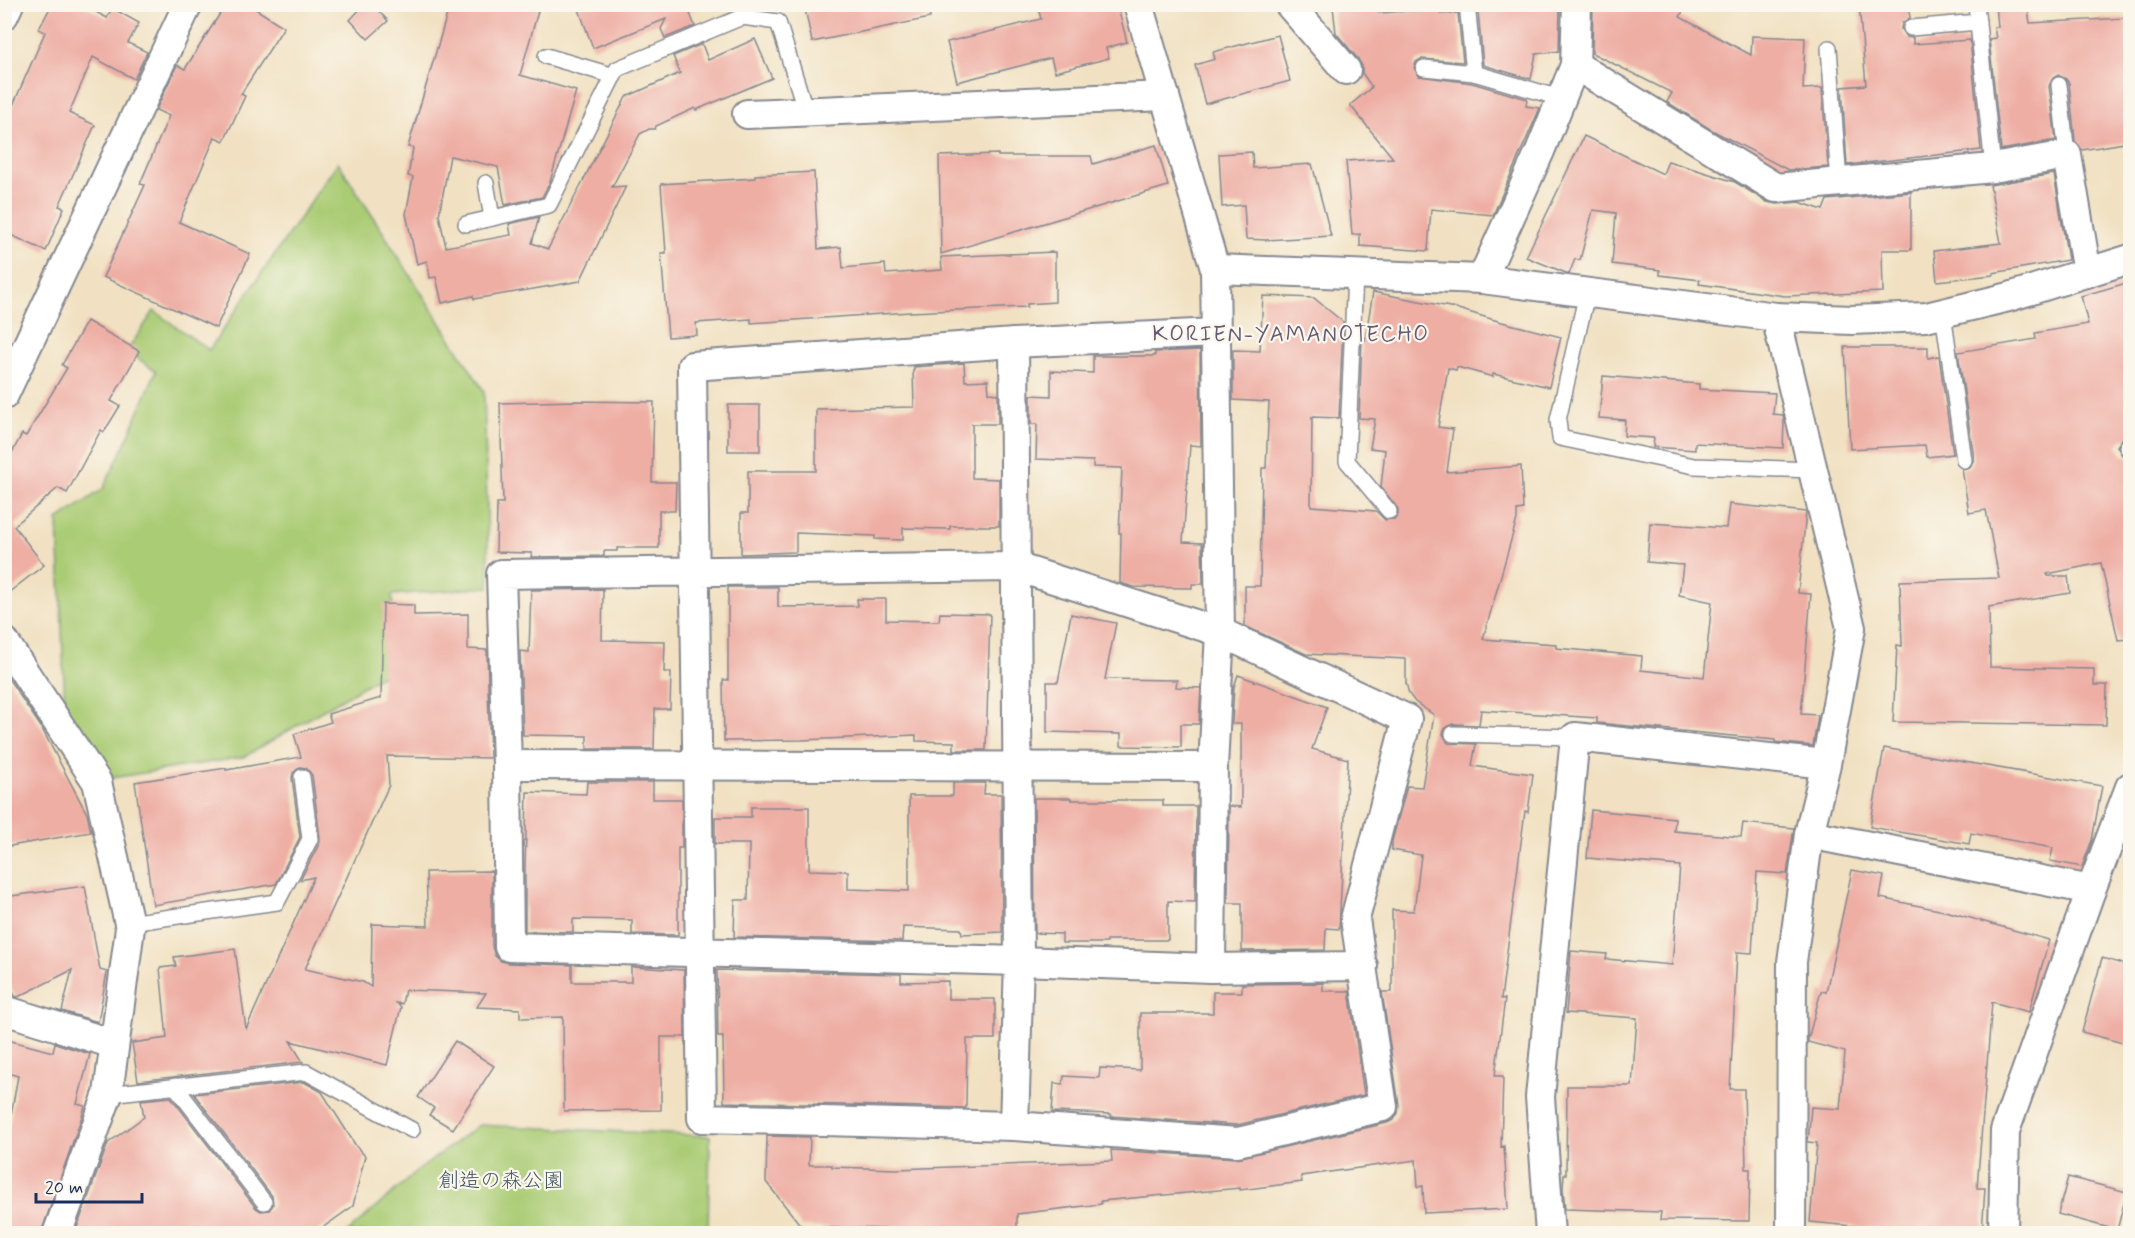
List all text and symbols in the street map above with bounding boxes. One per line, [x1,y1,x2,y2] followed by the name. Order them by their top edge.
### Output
[1152,321,1430,349] district label: KORIEN-YAMANOTECHO
[36,1166,142,1204] scale bar
[438,1167,564,1195] park label: 創造の森公園
[45,1176,83,1200] text: 20 m

